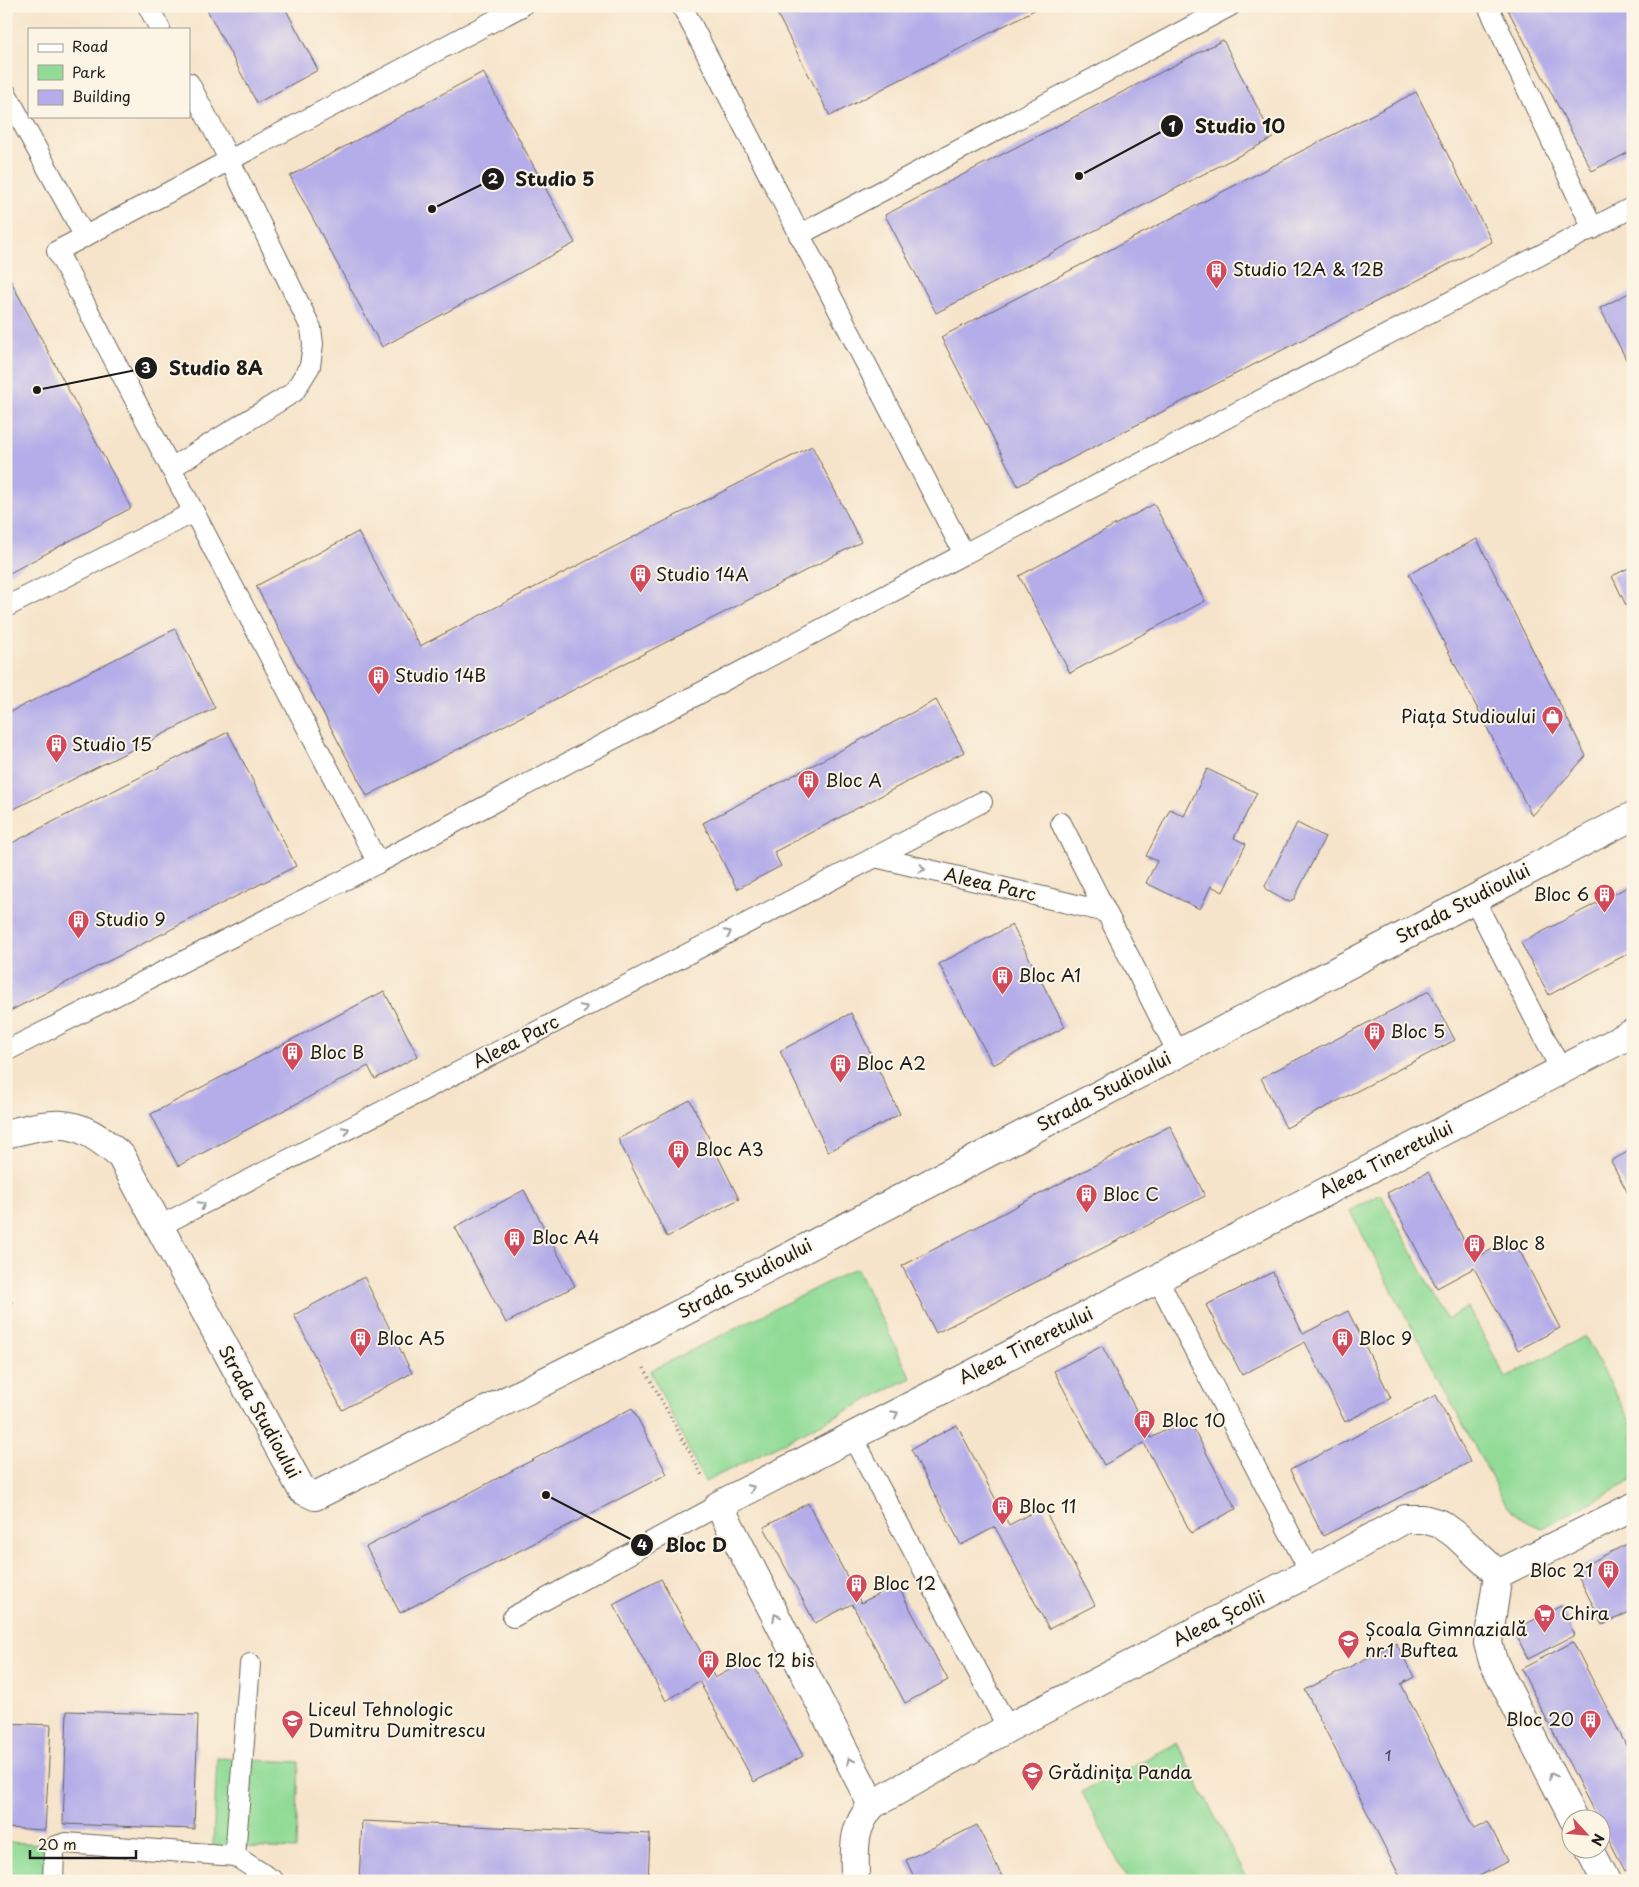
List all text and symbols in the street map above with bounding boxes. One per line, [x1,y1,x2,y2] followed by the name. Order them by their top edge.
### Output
[28,28,190,118] legend
[72,34,108,57] text: Road
[72,60,106,83] text: Park
[72,84,131,107] text: Building
[1160,109,1295,143] callout: Studio 10
[1195,111,1285,139] text: Studio 10
[1168,114,1176,137] text: 1
[480,162,604,196] callout: Studio 5
[515,164,595,192] text: Studio 5
[488,166,499,189] text: 2
[1233,255,1384,282] place label: Studio 12A & 12B
[1205,258,1229,289] building icon: Studio 12A & 12B
[134,351,273,385] callout: Studio 8A
[169,353,263,381] text: Studio 8A
[141,355,151,378] text: 3
[656,560,749,587] place label: Studio 14A
[628,563,652,594] building icon: Studio 14A
[395,661,486,688] place label: Studio 14B
[367,664,391,695] building icon: Studio 14B
[1401,702,1536,729] place label: Piața Studioului
[1540,705,1564,736] shop icon: Piața Studioului
[72,730,152,757] place label: Studio 15
[44,733,68,764] building icon: Studio 15
[825,766,882,793] place label: Bloc A
[797,769,821,800] building icon: Bloc A
[1390,856,1534,950] street label: Strada Studioului
[942,860,1039,907] street label: Aleea Parc
[918,863,927,874] one-way arrow
[1533,880,1589,907] place label: Bloc 6
[1593,883,1617,914] building icon: Bloc 6
[95,905,166,932] place label: Studio 9
[67,908,91,939] building icon: Studio 9
[723,929,732,939] one-way arrow
[1018,961,1081,988] place label: Bloc A1
[990,964,1014,995] building icon: Bloc A1
[578,1004,587,1014] one-way arrow
[467,1007,563,1074] street label: Aleea Parc
[1390,1017,1445,1044] place label: Bloc 5
[1362,1020,1386,1051] building icon: Bloc 5
[309,1038,364,1065] place label: Bloc B
[281,1041,305,1072] building icon: Bloc B
[1031,1044,1175,1138] street label: Strada Studioului
[856,1049,926,1076] place label: Bloc A2
[828,1052,852,1083] building icon: Bloc A2
[1314,1113,1457,1204] street label: Aleea Tineretului
[341,1126,350,1136] one-way arrow
[695,1135,764,1162] place label: Bloc A3
[667,1138,691,1169] building icon: Bloc A3
[1102,1180,1159,1207] place label: Bloc C
[1074,1183,1098,1214] building icon: Bloc C
[196,1201,205,1211] one-way arrow
[531,1223,600,1250] place label: Bloc A4
[503,1226,527,1257] building icon: Bloc A4
[1491,1229,1545,1256] place label: Bloc 8
[672,1231,816,1325] street label: Strada Studioului
[1463,1232,1487,1263] building icon: Bloc 8
[954,1299,1097,1390] street label: Aleea Tineretului
[376,1324,445,1351] place label: Bloc A5
[1358,1324,1412,1351] place label: Bloc 9
[348,1327,372,1358] building icon: Bloc A5
[1330,1327,1354,1358] building icon: Bloc 9
[212,1340,308,1483] street label: Strada Studioului
[1161,1406,1226,1433] place label: Bloc 10
[1133,1409,1157,1440] building icon: Bloc 10
[890,1410,899,1420] one-way arrow
[746,1484,755,1494] one-way arrow
[1018,1492,1076,1519] place label: Bloc 11
[990,1495,1014,1526] building icon: Bloc 11
[630,1528,737,1562] callout: Bloc D
[665,1530,727,1558] text: Bloc D
[637,1532,647,1555] text: 4
[1529,1556,1593,1583] place label: Bloc 21
[1597,1559,1621,1590] building icon: Bloc 21
[872,1569,936,1596] place label: Bloc 12
[844,1572,868,1603] building icon: Bloc 12
[1168,1583,1269,1652] street label: Aleea Școlii
[1561,1599,1610,1626] place label: Chira
[1533,1602,1557,1633] supermarket icon: Chira
[772,1613,782,1622] one-way arrow
[1365,1615,1528,1663] place label: Școala Gimnazială nr.1 Buftea
[1337,1628,1361,1659] school or university icon: Școala Gimnazială nr.1 Buftea
[724,1646,815,1673] place label: Bloc 12 bis
[696,1649,720,1680] building icon: Bloc 12 bis
[308,1695,486,1743] place label: Liceul Tehnologic Dumitru Dumitrescu
[1505,1705,1574,1732] place label: Bloc 20
[280,1708,304,1739] school or university icon: Liceul Tehnologic Dumitru Dumitrescu
[1578,1708,1602,1739] building icon: Bloc 20
[1385,1743,1391,1766] house number: 1
[846,1758,856,1767] one-way arrow
[1048,1758,1192,1785] place label: Grădiniţa Panda
[1020,1761,1044,1792] school or university icon: Grădiniţa Panda
[1548,1772,1558,1781] one-way arrow
[1562,1810,1612,1860] north arrow
[30,1827,136,1859] scale bar
[1586,1830,1610,1850] text: N
[38,1832,77,1855] text: 20 m

